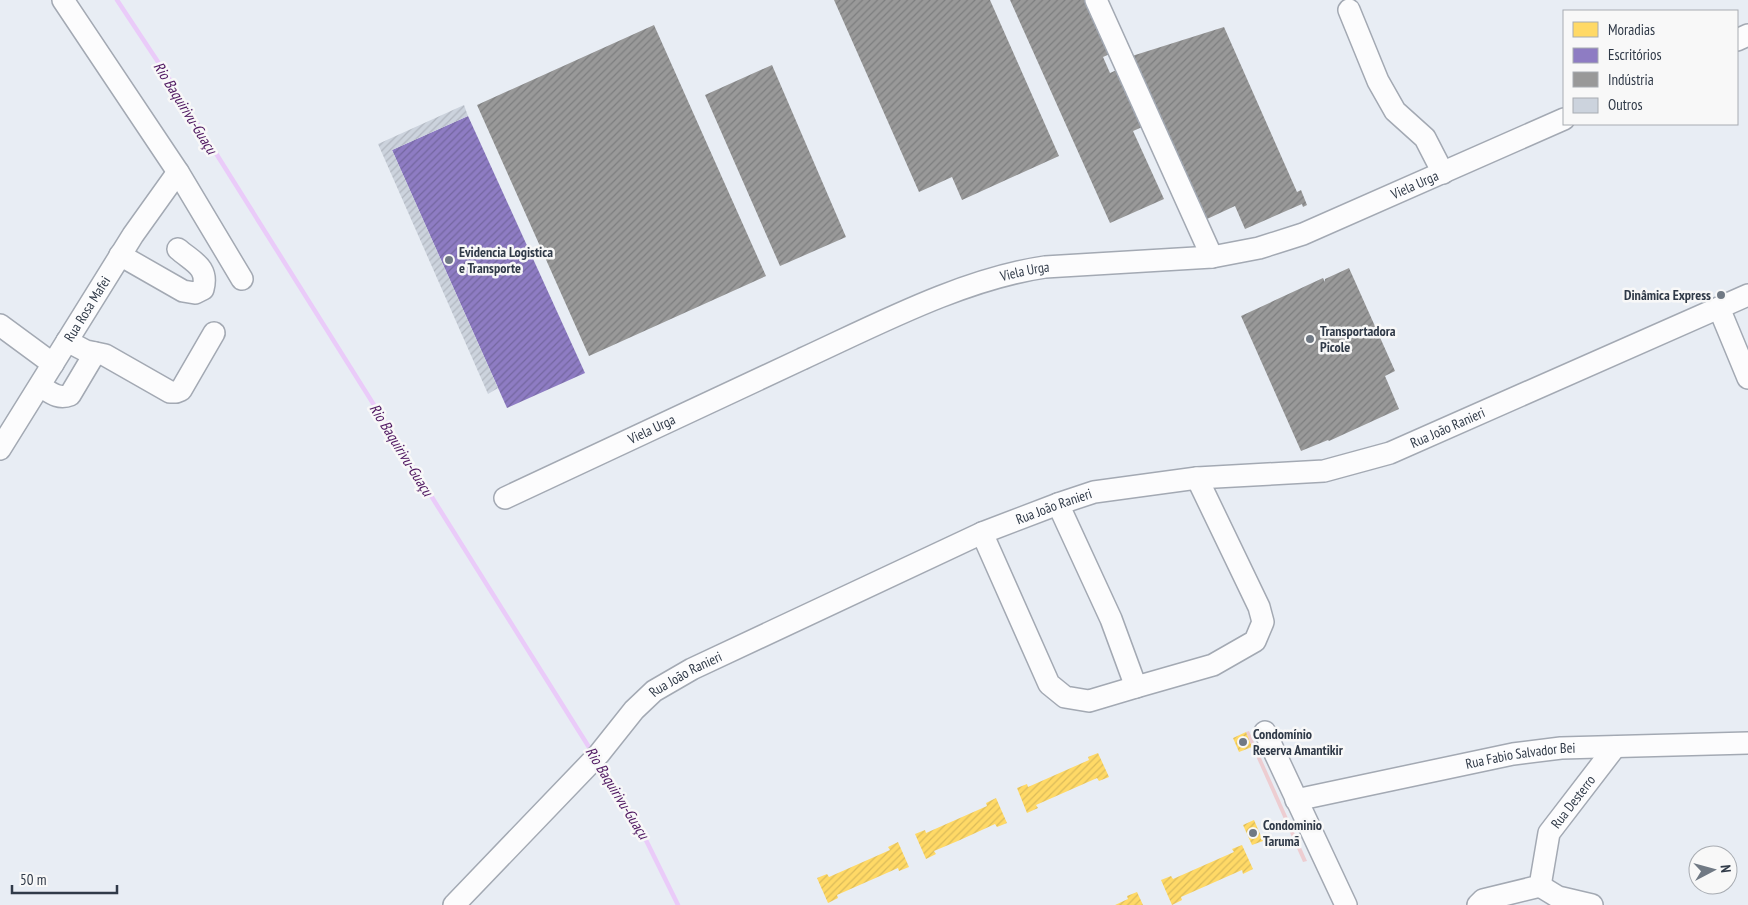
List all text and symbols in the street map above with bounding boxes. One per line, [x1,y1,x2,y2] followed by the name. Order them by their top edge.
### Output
[1563,10,1738,125] legend
[1608,20,1655,39] text: Moradias
[1608,45,1662,64] text: Escritórios
[149,58,222,159] water label: Rio Baquirivu-Guaçu
[1608,70,1654,89] text: Indústria
[1608,95,1643,114] text: Outros
[1387,166,1441,204] street label: Viela Urga
[459,243,553,277] place label: Evidencia Logistica e Transporte
[443,254,455,266] marker: Evidencia Logistica e Transporte
[997,258,1050,285] street label: Viela Urga
[60,273,114,345] street label: Rua Rosa Mafei
[1624,286,1711,304] place label: Dinâmica Express
[1715,289,1727,301] marker: Dinâmica Express
[1320,322,1396,356] place label: Transportadora Picole
[1304,333,1316,345] marker: Transportadora Picole
[365,400,438,501] water label: Rio Baquirivu-Guaçu
[1407,403,1488,452] street label: Rua João Ranieri
[624,410,678,448] street label: Viela Urga
[1013,484,1094,528] street label: Rua João Ranieri
[645,647,725,700] street label: Rua João Ranieri
[1253,725,1344,759] place label: Condomínio Reserva Amantikir
[1237,736,1249,748] marker: Condomínio Reserva Amantikir
[1464,739,1576,773] street label: Rua Fabio Salvador Bei
[581,743,654,844] water label: Rio Baquirivu-Guaçu
[1547,771,1599,832] street label: Rua Desterro
[1263,816,1322,850] place label: Condominio Tarumã
[1247,827,1259,839] marker: Condominio Tarumã
[1688,845,1738,895] north arrow
[12,862,118,894] scale bar
[1717,864,1735,873] text: N
[20,870,46,889] text: 50 m

